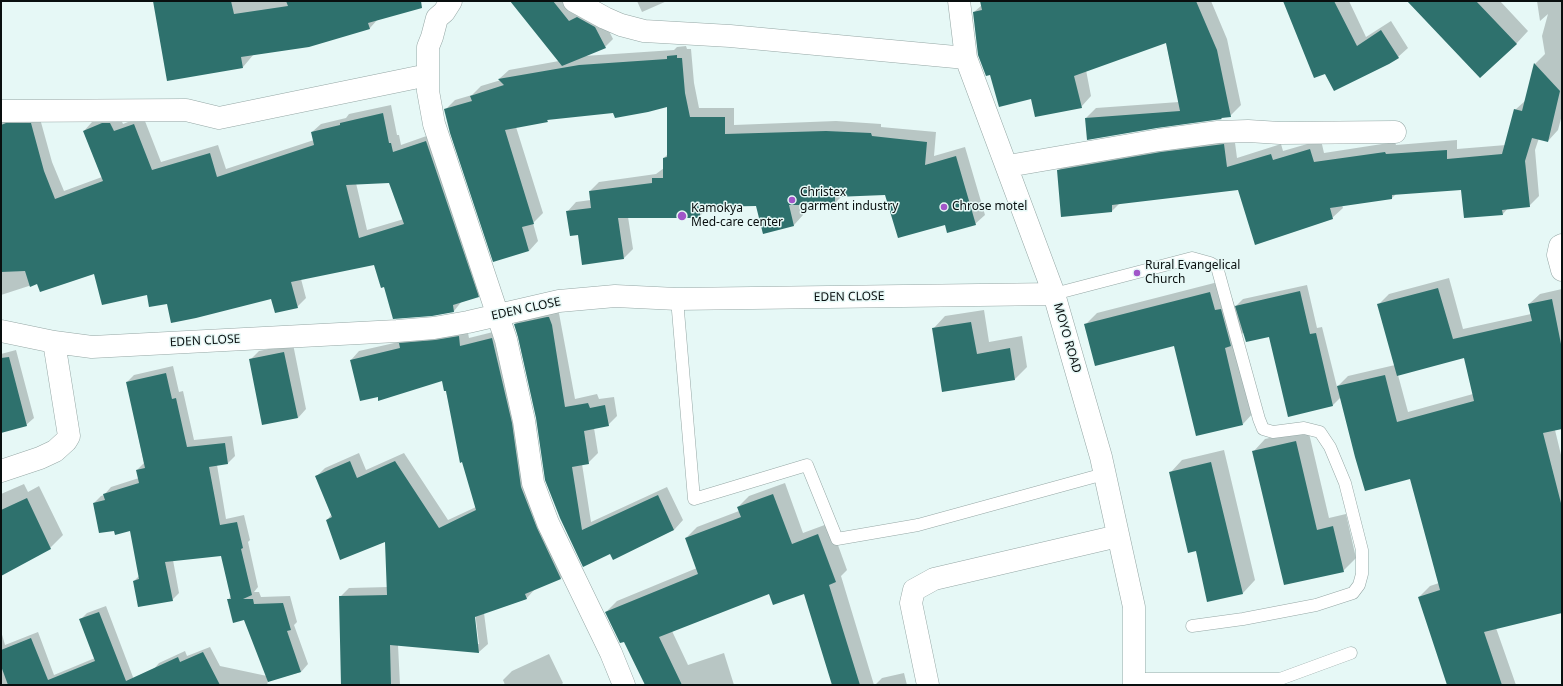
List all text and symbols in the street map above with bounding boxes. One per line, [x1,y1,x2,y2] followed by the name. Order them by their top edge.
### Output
[800,186,898,214] place label: Christex garment industry
[787,195,797,205] marker: Christex garment industry
[952,200,1027,214] place label: Chrose motel
[691,202,783,230] place label: Kamokya Med-care center
[939,202,949,212] marker: Chrose motel
[676,210,688,222] marker: Kamokya Med-care center
[1145,259,1240,287] place label: Rural Evangelical Church
[1132,268,1142,278] marker: Rural Evangelical Church
[814,289,884,305] street label: EDEN CLOSE
[490,295,562,323] street label: EDEN CLOSE
[1050,301,1084,375] street label: MOYO ROAD
[169,332,241,350] street label: EDEN CLOSE

